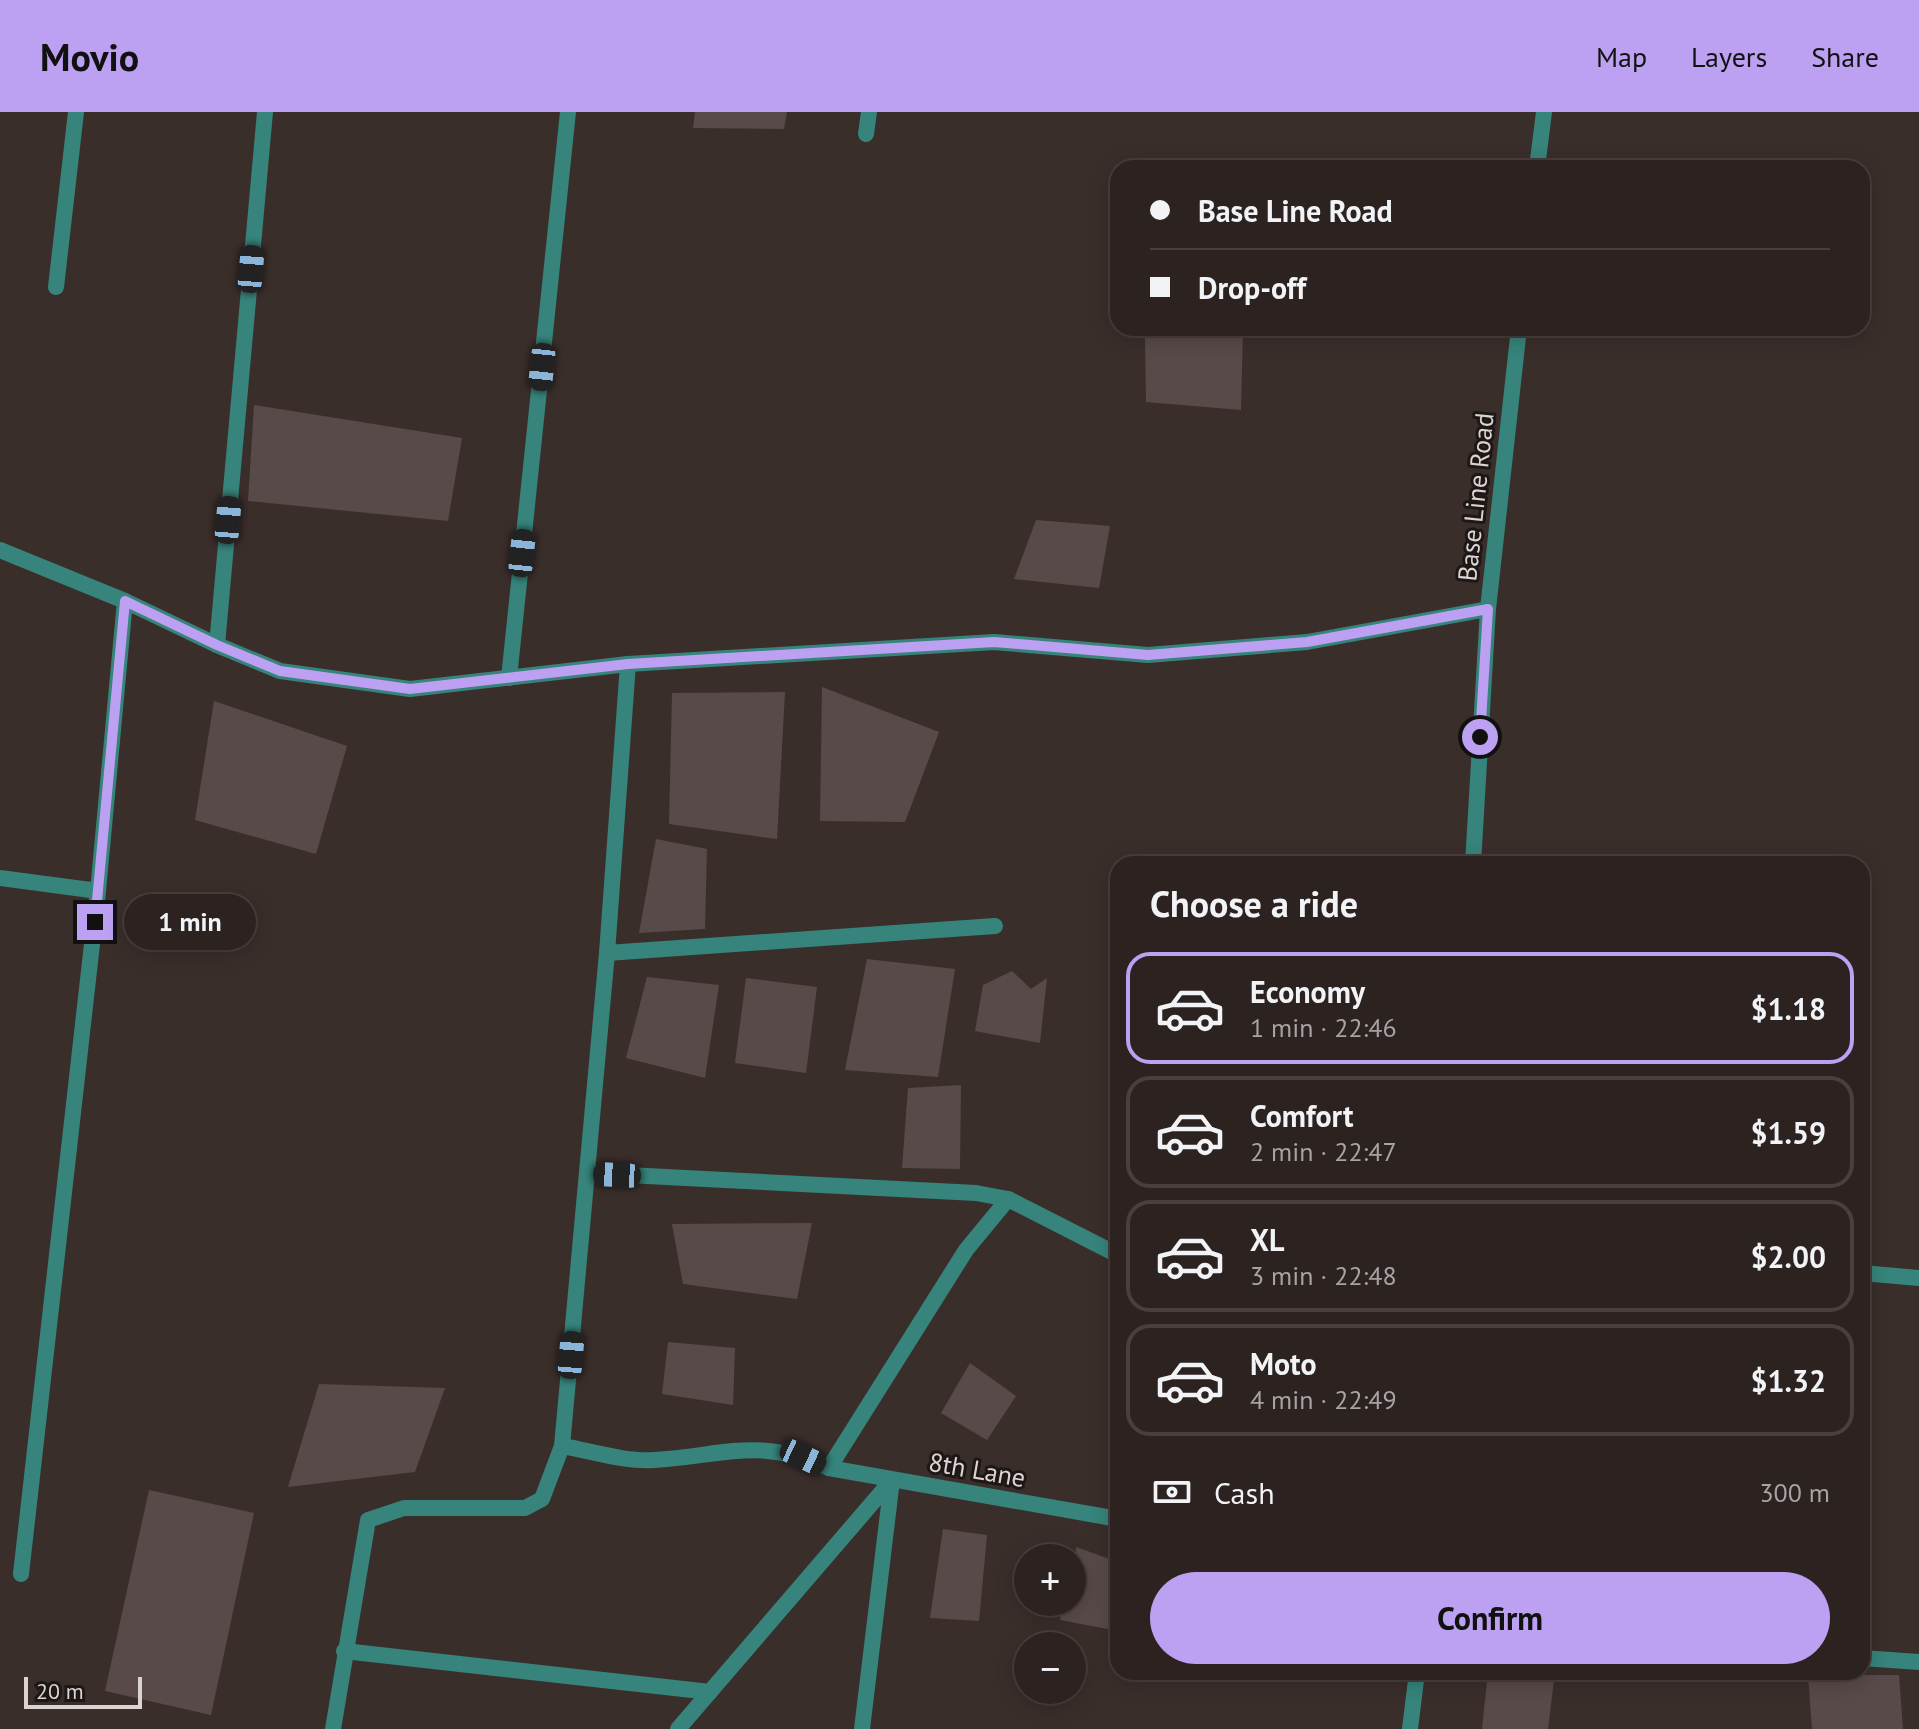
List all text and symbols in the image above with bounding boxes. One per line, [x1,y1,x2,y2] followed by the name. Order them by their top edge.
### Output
[40,32,139,81] text: Movio
[1596,38,1647,75] text: Map
[1691,38,1767,75] text: Layers
[1811,38,1879,75] text: Share
[1198,191,1393,230] text: Base Line Road
[237,244,265,294] car
[1198,268,1306,307] text: Drop-off
[528,342,556,392] car
[1450,411,1501,583] street label: Base Line Road
[214,495,242,545] car
[508,528,536,578] car
[1462,719,1498,755] route start
[1150,880,1358,927] text: Choose a ride
[123,894,255,950] callout: 1 min
[77,904,113,940] route end
[158,905,222,938] text: 1 min
[1154,972,1226,1044] icon: car
[1250,972,1365,1011] text: Economy
[1751,989,1826,1028] text: $1.18
[1250,1011,1397,1044] text: 1 min · 22:46
[1154,1096,1226,1168] icon: car
[1250,1096,1353,1135] text: Comfort
[1751,1113,1826,1152] text: $1.59
[1250,1135,1397,1168] text: 2 min · 22:47
[592,1162,642,1188] car
[1154,1220,1226,1292] icon: car
[1250,1220,1284,1259] text: XL
[1751,1237,1826,1276] text: $2.00
[1250,1259,1397,1292] text: 3 min · 22:48
[557,1330,585,1380] car
[1154,1344,1226,1416] icon: car
[1250,1344,1317,1383] text: Moto
[1751,1361,1826,1400] text: $1.32
[1250,1383,1397,1416] text: 4 min · 22:49
[776,1436,830,1478] car
[926,1445,1028,1494] street label: 8th Lane
[1150,1470,1194,1514] icon: cash
[1214,1473,1275,1512] text: Cash
[1759,1476,1830,1509] text: 300 m
[1014,1544,1086,1704] map controls
[1014,1544,1086,1616] button: +
[1150,1572,1830,1664] button: Confirm
[1014,1632,1086,1704] button: −
[24,1673,142,1709] scale bar
[36,1677,84,1705] text: 20 m

